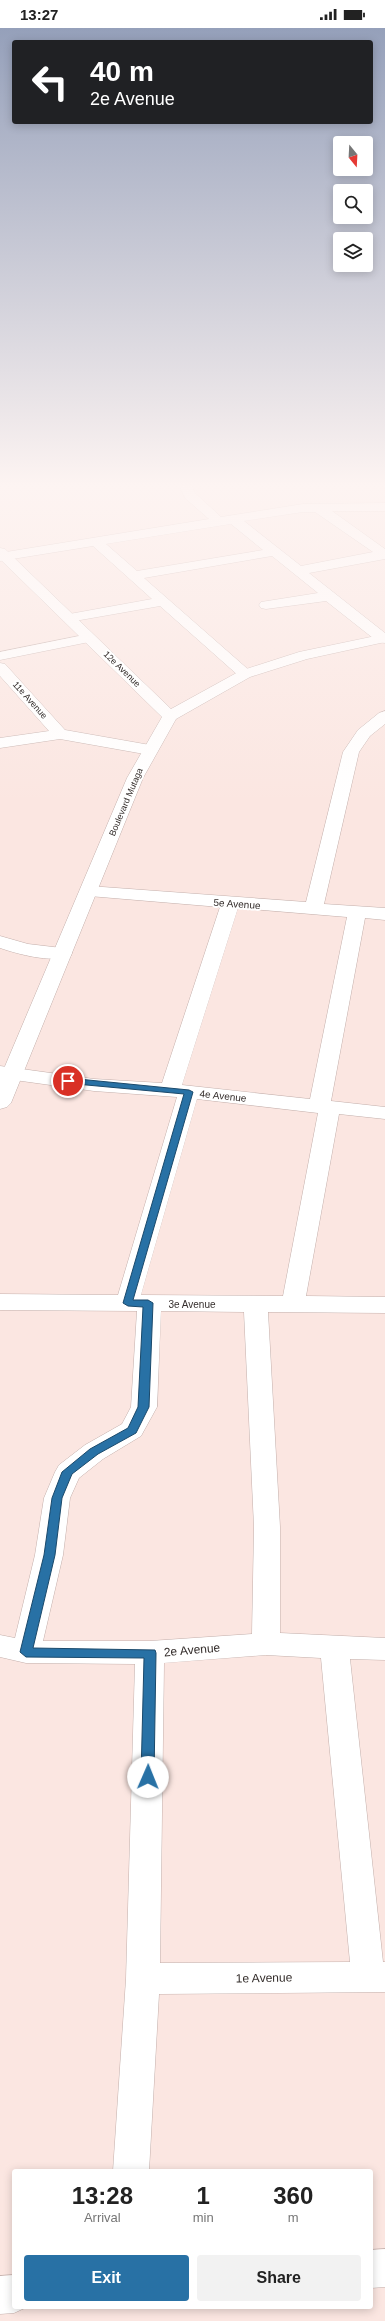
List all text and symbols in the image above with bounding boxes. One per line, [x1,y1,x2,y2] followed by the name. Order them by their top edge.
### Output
[20,6,58,23] text: 13:27
[24,56,76,108] icon: left
[90,56,154,87] text: 40 m
[90,89,175,109] text: 2e Avenue
[333,136,373,176] north arrow
[333,136,373,272] map controls
[333,184,373,224] button: search
[333,232,373,272] button: layers
[101,649,143,689] street label: 12e Avenue
[11,679,49,721] street label: 11e Avenue
[107,766,145,838] street label: Boulevard Mutaga
[213,897,261,911] street label: 5e Avenue
[51,1064,85,1098] pin
[57,1070,79,1092] icon: arrive
[199,1088,247,1104] street label: 4e Avenue
[168,1299,216,1310] street label: 3e Avenue
[163,1641,221,1659] street label: 2e Avenue
[127,1756,169,1798] position arrow
[236,1971,293,1985] street label: 1e Avenue
[72,2182,133,2209] text: 13:28
[196,2182,210,2209] text: 1
[273,2182,313,2209] text: 360
[84,2210,121,2225] text: Arrival
[193,2210,214,2225] text: min
[288,2210,299,2225] text: m
[24,2255,189,2301] button: Exit
[197,2255,361,2301] button: Share

